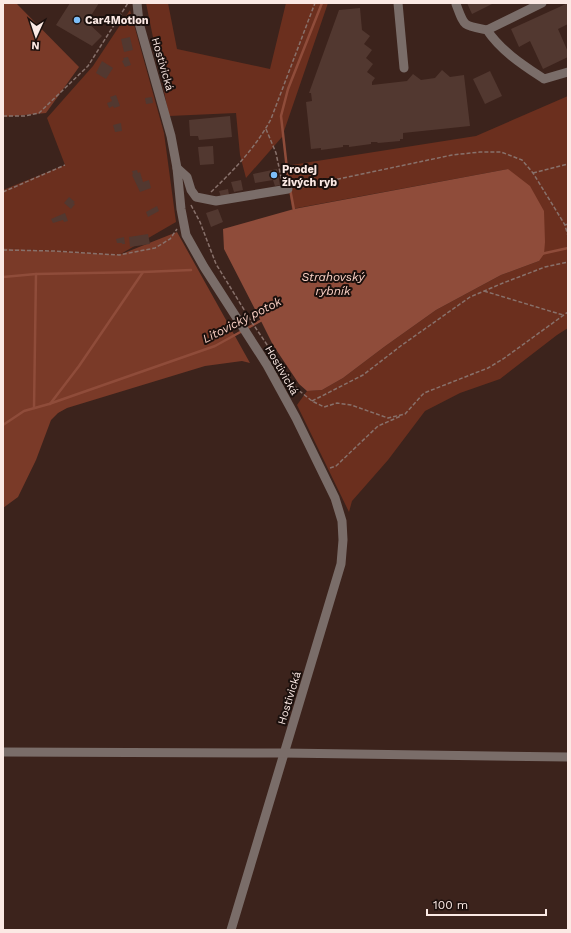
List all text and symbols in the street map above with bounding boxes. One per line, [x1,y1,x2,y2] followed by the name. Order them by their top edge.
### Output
[85,14,149,27] place label: Car4Motion
[72,15,82,25] marker: Car4Motion
[16,16,56,56] north arrow
[149,36,176,92] street label: Hostivická
[31,39,40,52] text: N
[282,163,337,189] place label: Prodej živých ryb
[269,170,279,180] marker: Prodej živých ryb
[301,270,366,298] water label: Strahovský rybník
[200,294,284,346] water label: Litovický potok
[262,343,301,397] street label: Hostivická
[275,670,304,726] street label: Hostivická
[427,891,546,917] scale bar
[433,898,468,912] text: 100 m

